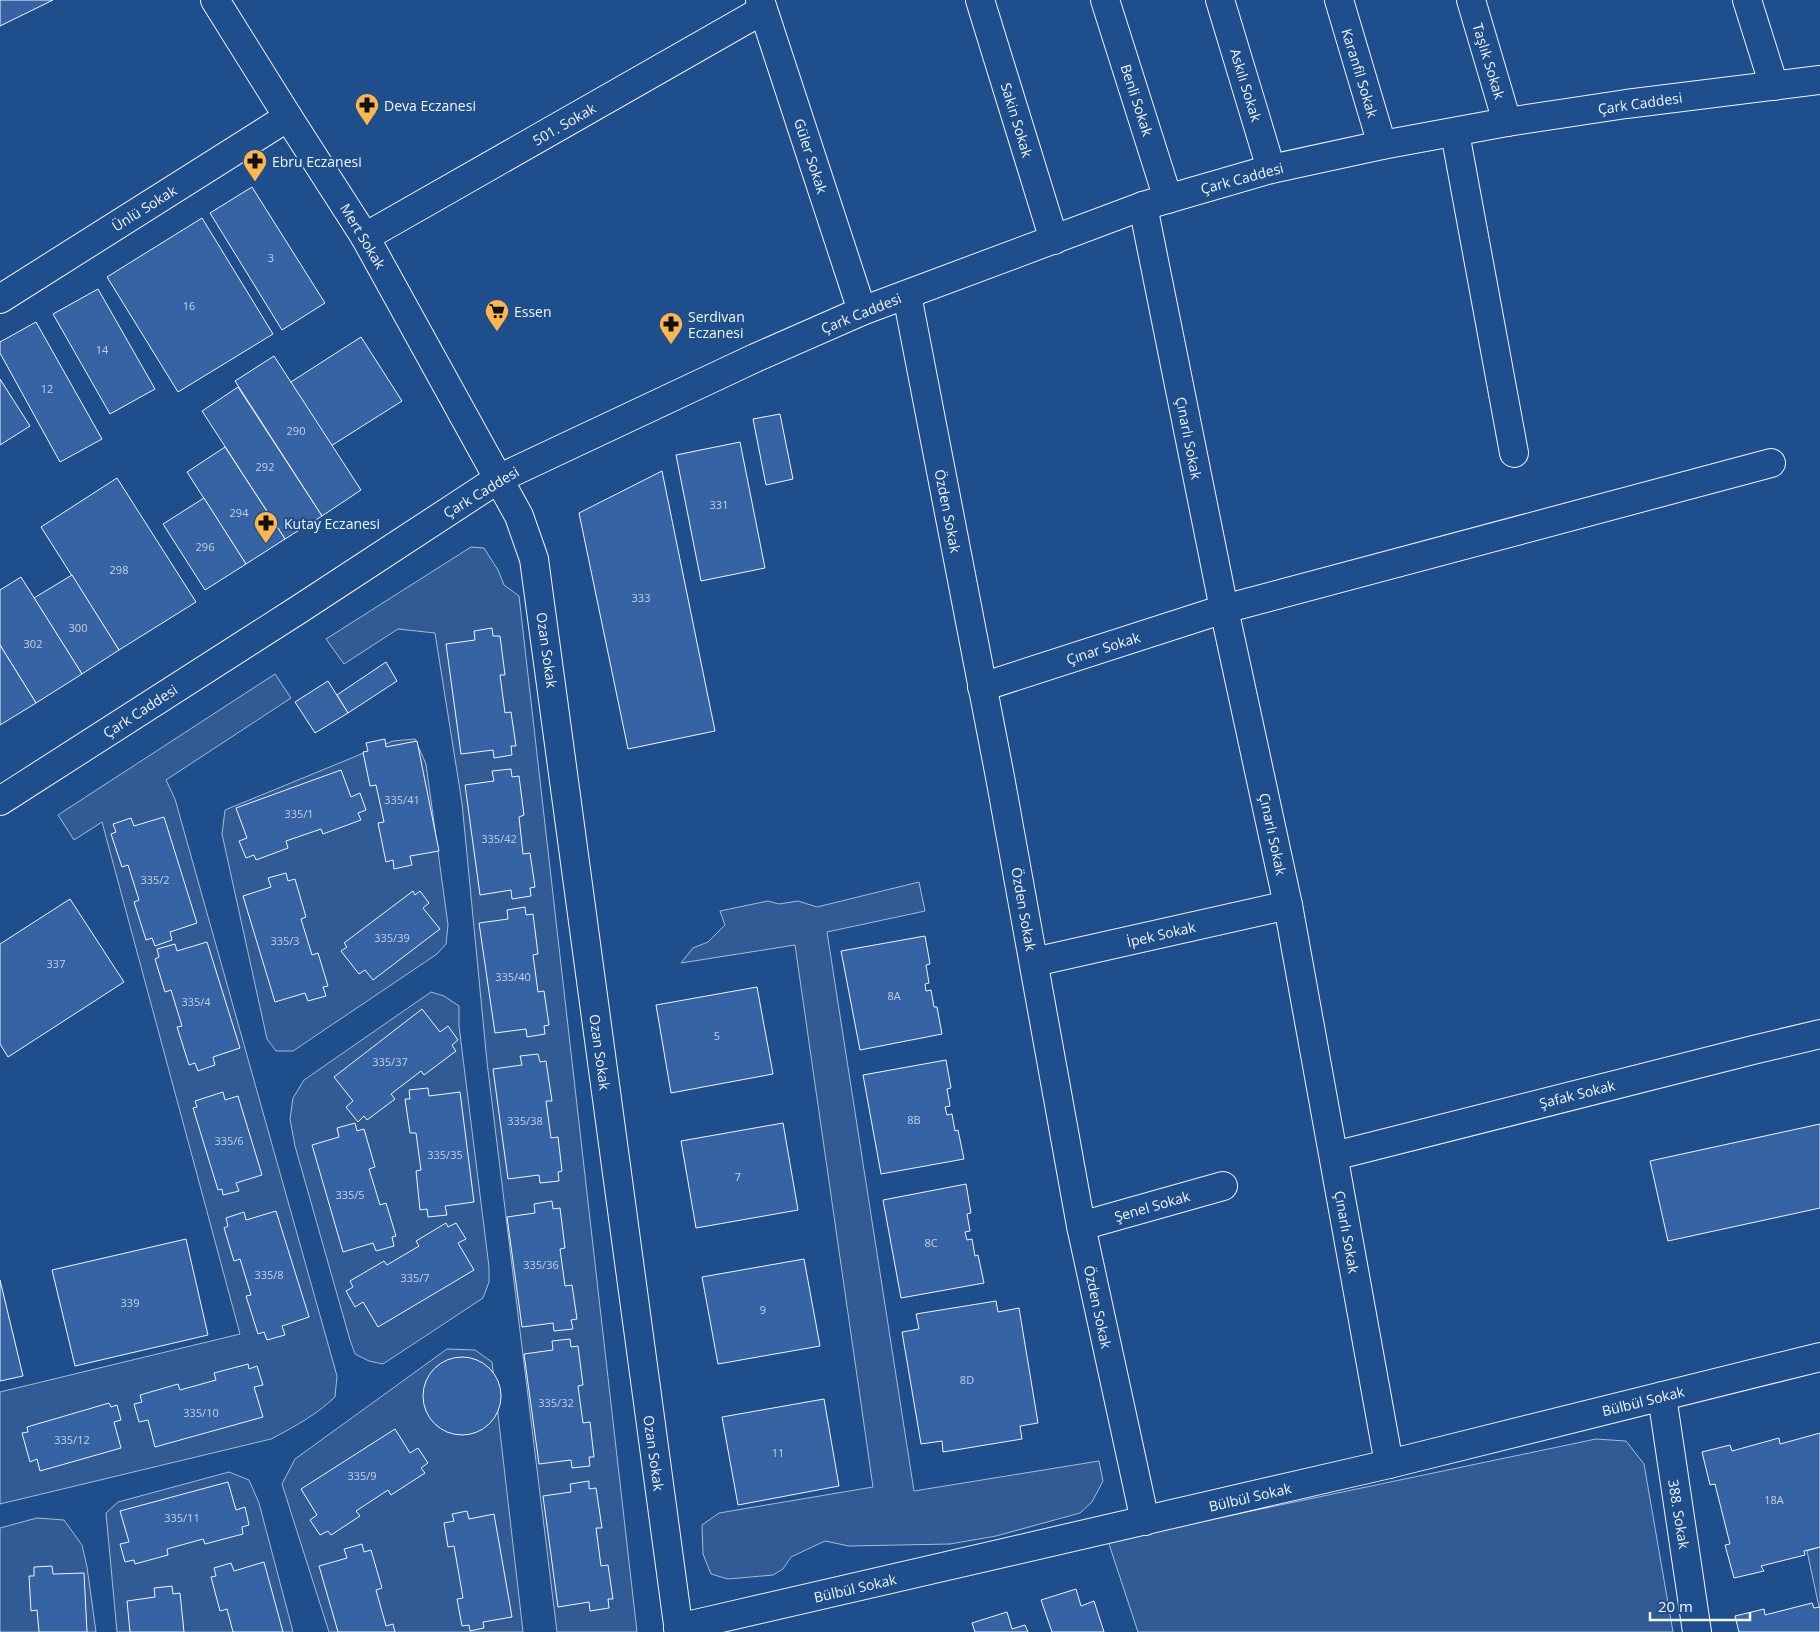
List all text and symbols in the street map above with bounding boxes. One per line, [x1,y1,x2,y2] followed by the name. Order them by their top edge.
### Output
[1468,21,1510,102] street label: Taşlık Sokak
[1337,26,1383,121] street label: Karanfil Sokak
[1226,46,1266,125] street label: Askılı Sokak
[1116,61,1158,139] street label: Benli Sokak
[997,80,1038,160] street label: Sakin Sokak
[1597,88,1683,118] street label: Çark Caddesi
[354,92,380,126] pharmacy icon: Deva Eczanesi
[384,96,476,115] place label: Deva Eczanesi
[529,98,600,150] street label: 501. Sokak
[790,116,832,197] street label: Güler Sokak
[242,148,268,182] pharmacy icon: Ebru Eczanesi
[272,152,362,171] place label: Ebru Eczanesi
[1198,158,1286,198] street label: Çark Caddesi
[108,180,181,235] street label: Ünlü Sokak
[336,200,390,273] street label: Mert Sokak
[268,250,274,265] house number: 3
[818,288,904,338] street label: Çark Caddesi
[183,298,195,313] house number: 16
[484,298,510,332] supermarket icon: Essen
[514,302,552,321] place label: Essen
[688,307,745,342] place label: Serdivan Eczanesi
[658,311,684,345] pharmacy icon: Serdivan Eczanesi
[96,342,109,357] house number: 14
[41,381,53,396] house number: 12
[1172,395,1206,482] street label: Çınarlı Sokak
[287,423,305,438] house number: 290
[256,459,274,474] house number: 292
[440,462,522,522] street label: Çark Caddesi
[931,468,966,555] street label: Özden Sokak
[710,497,728,512] house number: 331
[230,505,249,520] house number: 294
[253,510,279,544] pharmacy icon: Kutay Eczanesi
[284,514,380,533] place label: Kutay Eczanesi
[196,539,214,554] house number: 296
[110,562,128,577] house number: 298
[632,590,650,605] house number: 333
[532,611,562,690] street label: Ozan Sokak
[69,620,87,635] house number: 300
[1064,627,1143,669] street label: Çınar Sokak
[24,636,42,651] house number: 302
[99,680,181,742] street label: Çark Caddesi
[1255,791,1291,878] street label: Çınarlı Sokak
[384,792,420,807] house number: 335/41
[284,806,314,821] house number: 335/1
[481,831,517,846] house number: 335/42
[1007,866,1041,953] street label: Özden Sokak
[140,872,170,887] house number: 335/2
[1125,917,1198,951] street label: İpek Sokak
[374,930,410,945] house number: 335/39
[270,933,300,948] house number: 335/3
[47,956,65,971] house number: 337
[495,969,531,984] house number: 335/40
[887,988,901,1003] house number: 8A
[181,994,211,1009] house number: 335/4
[585,1013,615,1092] street label: Ozan Sokak
[714,1028,720,1043] house number: 5
[372,1054,408,1069] house number: 335/37
[1537,1075,1618,1113] street label: Şafak Sokak
[907,1112,921,1127] house number: 8B
[507,1113,543,1128] house number: 335/38
[214,1133,244,1148] house number: 335/6
[427,1147,463,1162] house number: 335/35
[735,1169,741,1184] house number: 7
[1112,1186,1193,1226] street label: Şenel Sokak
[335,1187,365,1202] house number: 335/5
[1330,1189,1364,1276] street label: Çınarlı Sokak
[924,1235,938,1250] house number: 8C
[523,1257,559,1272] house number: 335/36
[1080,1264,1116,1351] street label: Özden Sokak
[254,1267,284,1282] house number: 335/8
[400,1270,430,1285] house number: 335/7
[121,1295,139,1310] house number: 339
[760,1302,766,1317] house number: 9
[960,1372,974,1387] house number: 8D
[1600,1381,1687,1420] street label: Bülbül Sokak
[538,1395,574,1410] house number: 335/32
[183,1405,219,1420] house number: 335/10
[639,1414,669,1493] street label: Ozan Sokak
[54,1432,90,1447] house number: 335/12
[772,1445,784,1460] house number: 11
[347,1468,377,1483] house number: 335/9
[1207,1478,1294,1516] street label: Bülbül Sokak
[1664,1478,1694,1551] street label: 388. Sokak
[1764,1492,1784,1507] house number: 18A
[164,1510,200,1525] house number: 335/11
[812,1569,899,1607] street label: Bülbül Sokak
[1650,1590,1750,1622] scale bar
[1658,1596,1693,1616] text: 20 m

